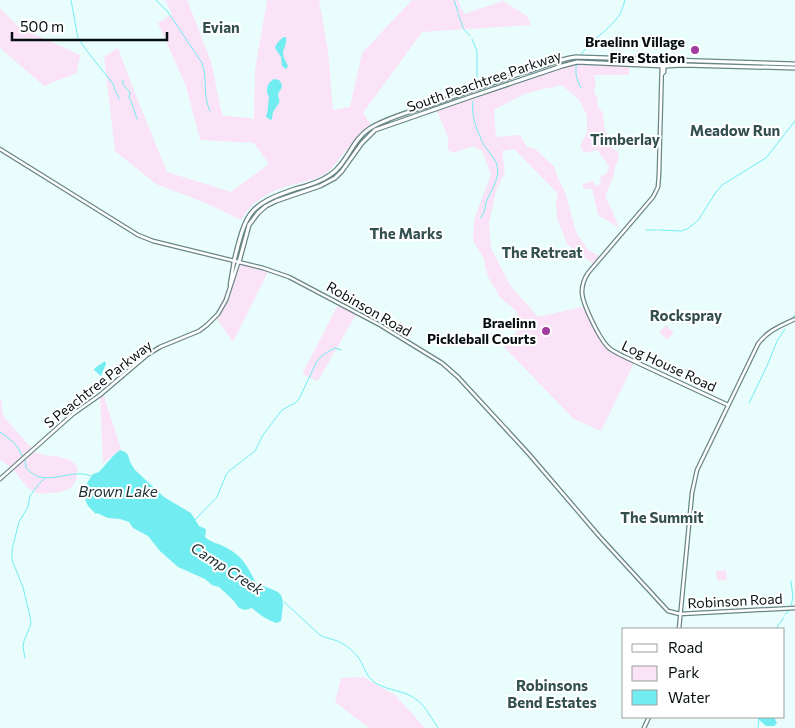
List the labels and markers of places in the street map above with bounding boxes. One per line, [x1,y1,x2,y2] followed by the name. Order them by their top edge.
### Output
[585,33,685,66] place label: Braelinn Village Fire Station
[689,44,701,56] marker: Braelinn Village Fire Station
[427,314,536,347] place label: Braelinn Pickleball Courts
[540,325,552,337] marker: Braelinn Pickleball Courts

